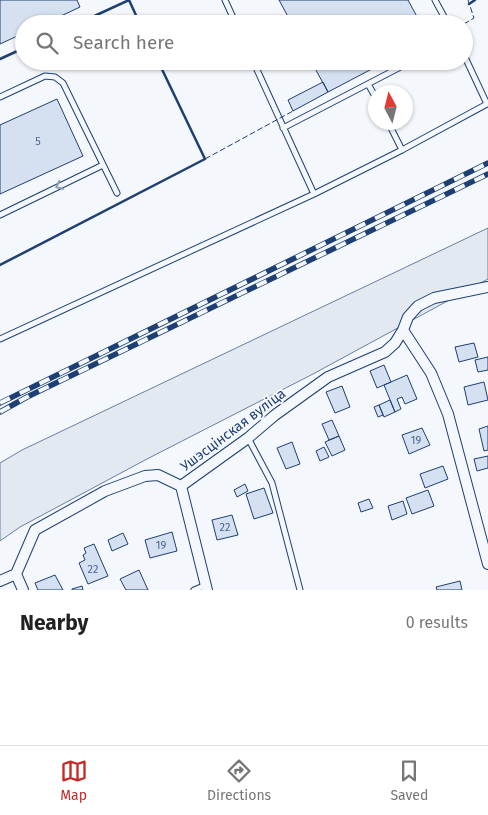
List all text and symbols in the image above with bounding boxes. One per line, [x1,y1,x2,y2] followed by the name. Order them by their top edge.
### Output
[15,15,473,70] search box
[33,29,61,57] icon: search
[73,31,174,54] text: Search here
[368,85,413,130] north arrow
[35,135,41,148] house number: 5
[55,180,64,191] one-way arrow
[177,385,289,475] street label: Ушэсцінская вуліца
[411,434,421,447] house number: 19
[220,521,230,534] house number: 22
[156,539,166,552] house number: 19
[88,563,98,576] house number: 22
[20,610,88,636] text: Nearby
[406,613,468,632] text: 0 results
[60,757,88,804] tab: Map
[207,757,271,804] tab: Directions
[390,757,428,804] tab: Saved

